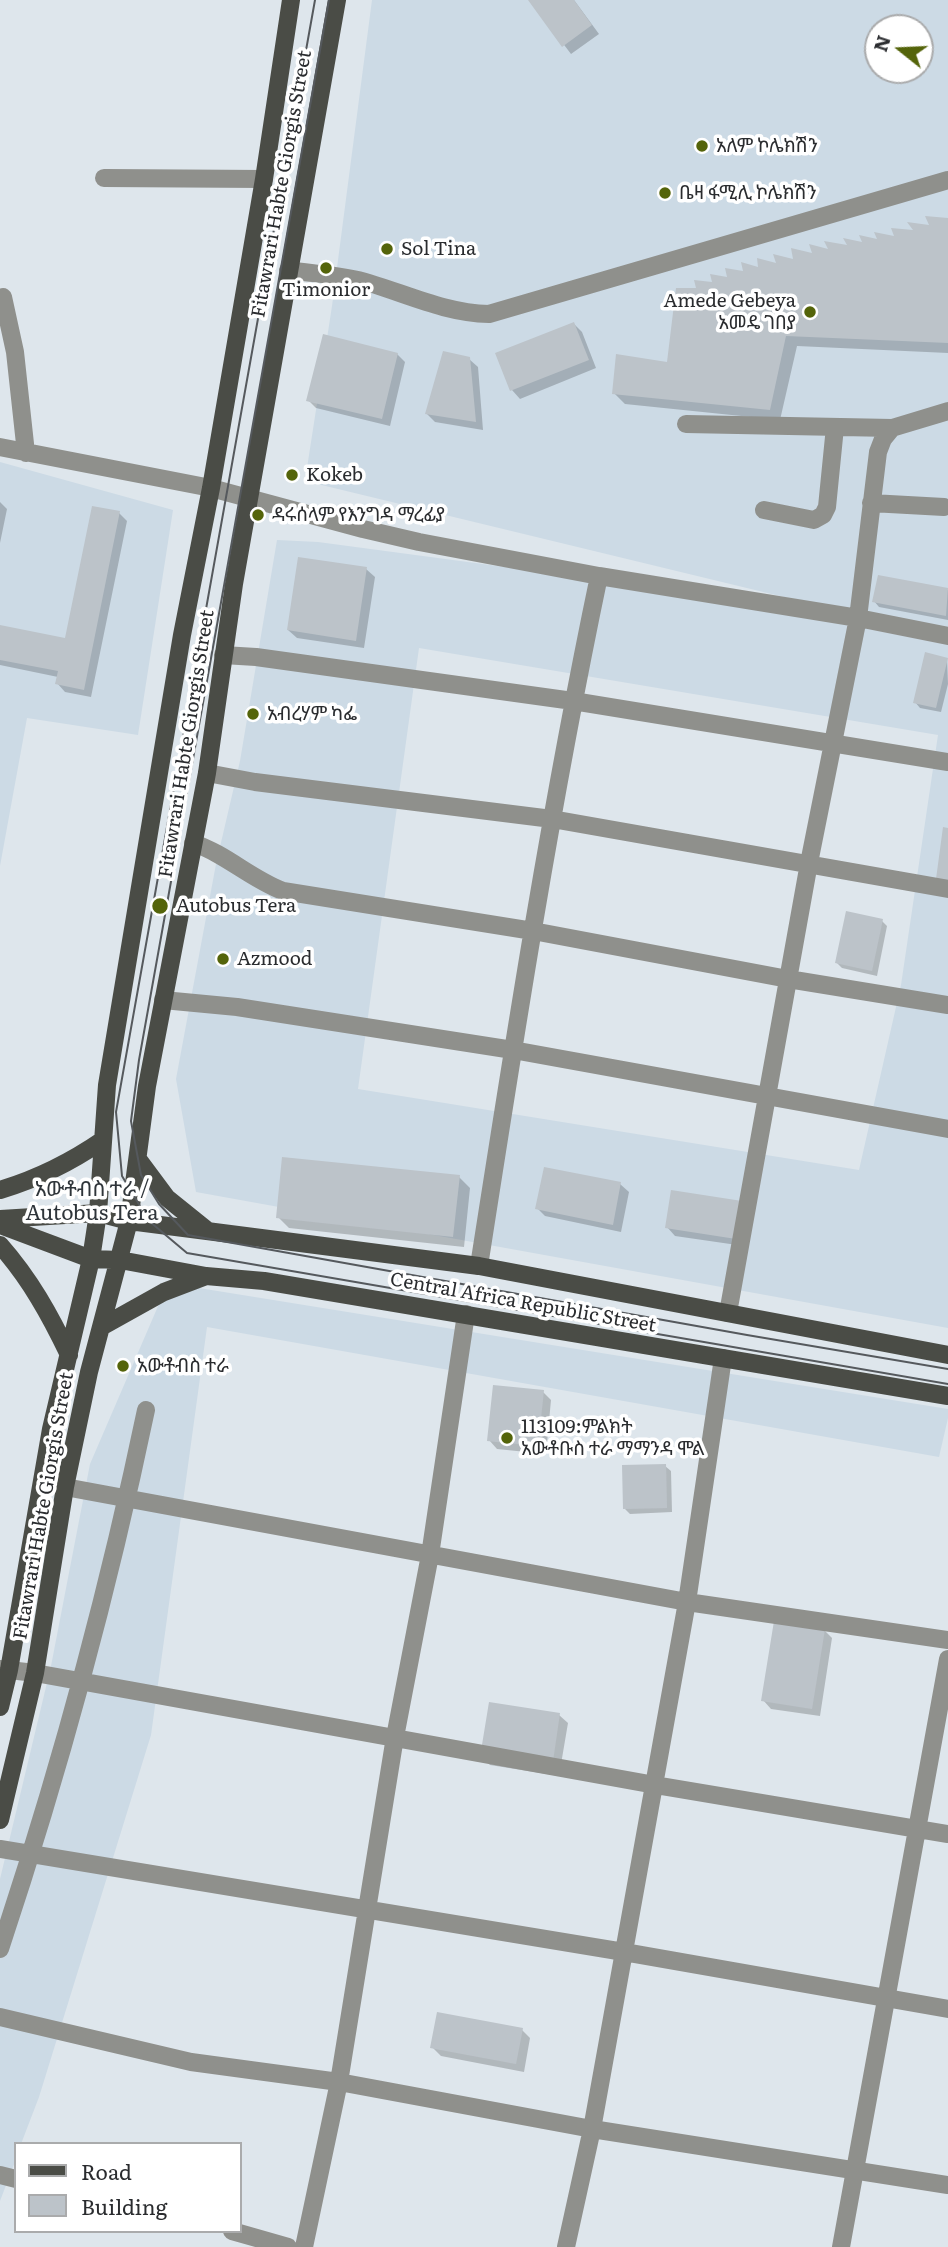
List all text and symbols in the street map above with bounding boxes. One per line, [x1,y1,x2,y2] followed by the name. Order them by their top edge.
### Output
[864,14,934,84] north arrow
[865,31,897,55] text: N
[247,48,317,320] street label: Fitawrari Habte Giorgis Street
[716,135,818,157] place label: አለም ኮሌክሽን
[694,138,710,154] marker: አለም ኮሌክሽን
[679,182,816,204] place label: ቤዛ ፋሚሊ ኮሌክሽን
[657,185,673,201] marker: ቤዛ ፋሚሊ ኮሌክሽን
[401,238,476,260] place label: Sol Tina
[379,241,395,257] marker: Sol Tina
[318,260,334,276] marker: Timonior
[282,279,370,301] place label: Timonior
[664,290,796,334] place label: Amede Gebeya አመዴ ገበያ
[802,304,818,320] marker: Amede Gebeya አመዴ ገበያ
[306,464,363,486] place label: Kokeb
[284,467,300,483] marker: Kokeb
[272,504,445,526] place label: ዳሩሰላም የእንግዳ ማረፊያ
[250,507,266,523] marker: ዳሩሰላም የእንግዳ ማረፊያ
[155,608,219,880] street label: Fitawrari Habte Giorgis Street
[267,703,357,725] place label: አብረሃም ካፌ
[245,706,261,722] marker: አብረሃም ካፌ
[176,895,296,917] place label: Autobus Tera
[150,896,170,916] marker: Autobus Tera
[237,948,312,970] place label: Azmood
[215,951,231,967] marker: Azmood
[15,1177,169,1227] district label: አውቶብስ ተራ / Autobus Tera
[388,1268,658,1338] street label: Central Africa Republic Street
[137,1355,229,1377] place label: አውቶብስ ተራ
[115,1358,131,1374] marker: አውቶብስ ተራ
[9,1370,79,1642] street label: Fitawrari Habte Giorgis Street
[521,1416,705,1460] place label: 113109:ምልክት አውቶቡስ ተራ ማማንዳ ሞል
[499,1430,515,1446] marker: 113109:ምልክት አውቶቡስ ተራ ማማንዳ ሞል
[14,2142,242,2233] legend
[81,2155,132,2186] text: Road
[81,2190,167,2221] text: Building

